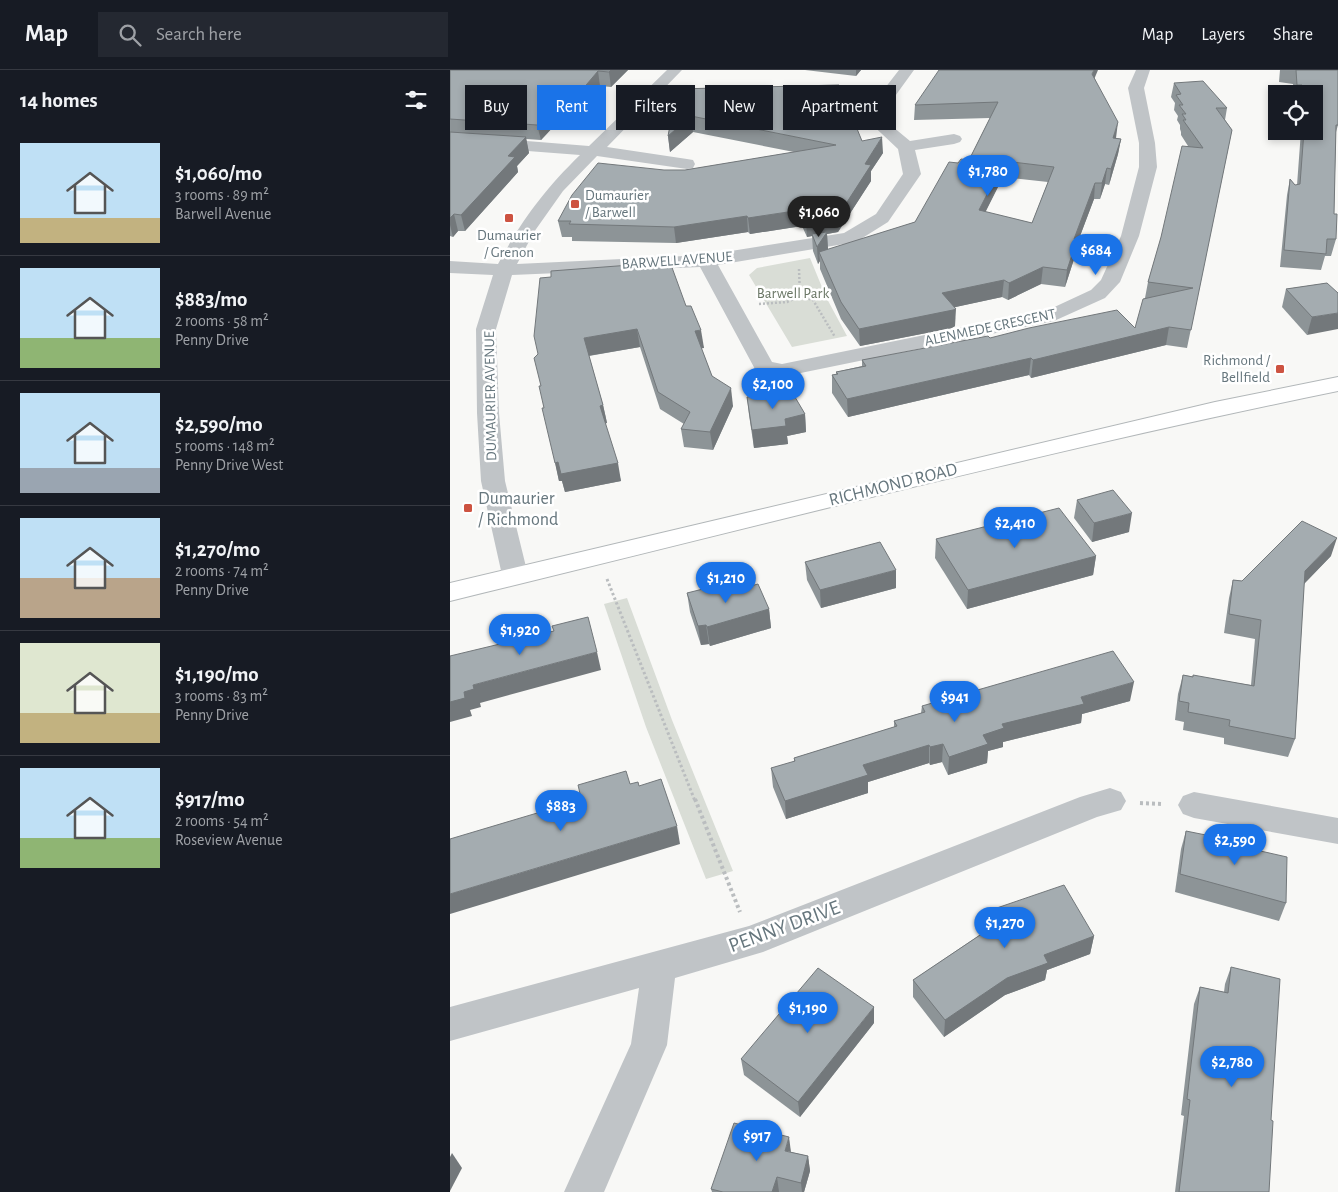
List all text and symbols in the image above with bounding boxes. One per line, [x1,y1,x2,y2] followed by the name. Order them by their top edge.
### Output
[98,12,448,57] search box
[116,21,144,49] icon: search
[25,22,68,46] text: Map
[156,25,242,44] text: Search here
[1142,26,1173,44] text: Map
[1201,26,1245,44] text: Layers
[1273,26,1313,44] text: Share
[465,85,527,130] chip: Buy
[537,85,606,130] chip: Rent
[616,85,695,130] chip: Filters
[705,85,773,130] chip: New
[783,85,896,130] chip: Apartment
[1268,85,1323,140] map controls
[1268,85,1323,140] button: locate
[402,86,430,114] icon: filters
[20,90,98,111] text: 14 homes
[947,154,1029,197] pin: $1,780
[60,163,120,223] icon: home
[175,163,262,184] text: $1,060/mo
[968,163,1008,179] text: $1,780
[175,187,269,203] text: 3 rooms · 89 m²
[585,188,649,220] place label: Dumaurier / Barwell
[778,196,860,238] pin: $1,060
[569,198,581,210] marker: Dumaurier / Barwell
[798,204,840,220] text: $1,060
[175,206,271,222] text: Barwell Avenue
[503,212,515,224] marker: Dumaurier / Grenon
[477,228,541,260] place label: Dumaurier / Grenon
[1066,234,1126,276] pin: $684
[1081,242,1111,258] text: $684
[621,249,733,272] street label: BARWELL AVENUE
[757,286,829,301] park label: Barwell Park
[60,288,120,348] icon: home
[175,289,248,310] text: $883/mo
[923,306,1058,349] street label: ALENMEDE CRESCENT
[175,313,269,329] text: 2 rooms · 58 m²
[482,331,499,461] street label: DUMAURIER AVENUE
[175,332,249,348] text: Penny Drive
[1203,353,1271,385] place label: Richmond / Bellfield
[1274,363,1286,375] marker: Richmond / Bellfield
[732,368,814,410] pin: $2,100
[753,376,793,392] text: $2,100
[60,413,120,473] icon: home
[175,414,263,435] text: $2,590/mo
[175,438,275,454] text: 5 rooms · 148 m²
[175,457,283,473] text: Penny Drive West
[827,460,959,510] street label: RICHMOND ROAD
[478,490,558,529] place label: Dumaurier / Richmond
[462,502,474,514] marker: Dumaurier / Richmond
[974,506,1056,549] pin: $2,410
[995,515,1035,531] text: $2,410
[60,538,120,598] icon: home
[175,539,260,560] text: $1,270/mo
[685,562,767,604] pin: $1,210
[175,563,269,579] text: 2 rooms · 74 m²
[707,570,745,586] text: $1,210
[175,582,249,598] text: Penny Drive
[479,614,561,656] pin: $1,920
[500,622,540,638] text: $1,920
[60,663,120,723] icon: home
[175,664,259,685] text: $1,190/mo
[925,680,985,723] pin: $941
[175,688,268,704] text: 3 rooms · 83 m²
[941,689,969,705] text: $941
[175,707,249,723] text: Penny Drive
[60,788,120,848] icon: home
[175,789,245,810] text: $917/mo
[531,790,591,832] pin: $883
[546,798,576,814] text: $883
[175,813,269,829] text: 2 rooms · 54 m²
[1194,824,1276,866] pin: $2,590
[175,832,283,848] text: Roseview Avenue
[1214,832,1256,848] text: $2,590
[726,897,843,956] street label: PENNY DRIVE
[964,906,1046,949] pin: $1,270
[985,915,1025,931] text: $1,270
[767,992,849,1034] pin: $1,190
[789,1000,827,1016] text: $1,190
[1191,1046,1273,1088] pin: $2,780
[1211,1054,1253,1070] text: $2,780
[727,1120,787,1162] pin: $917
[743,1128,771,1144] text: $917

